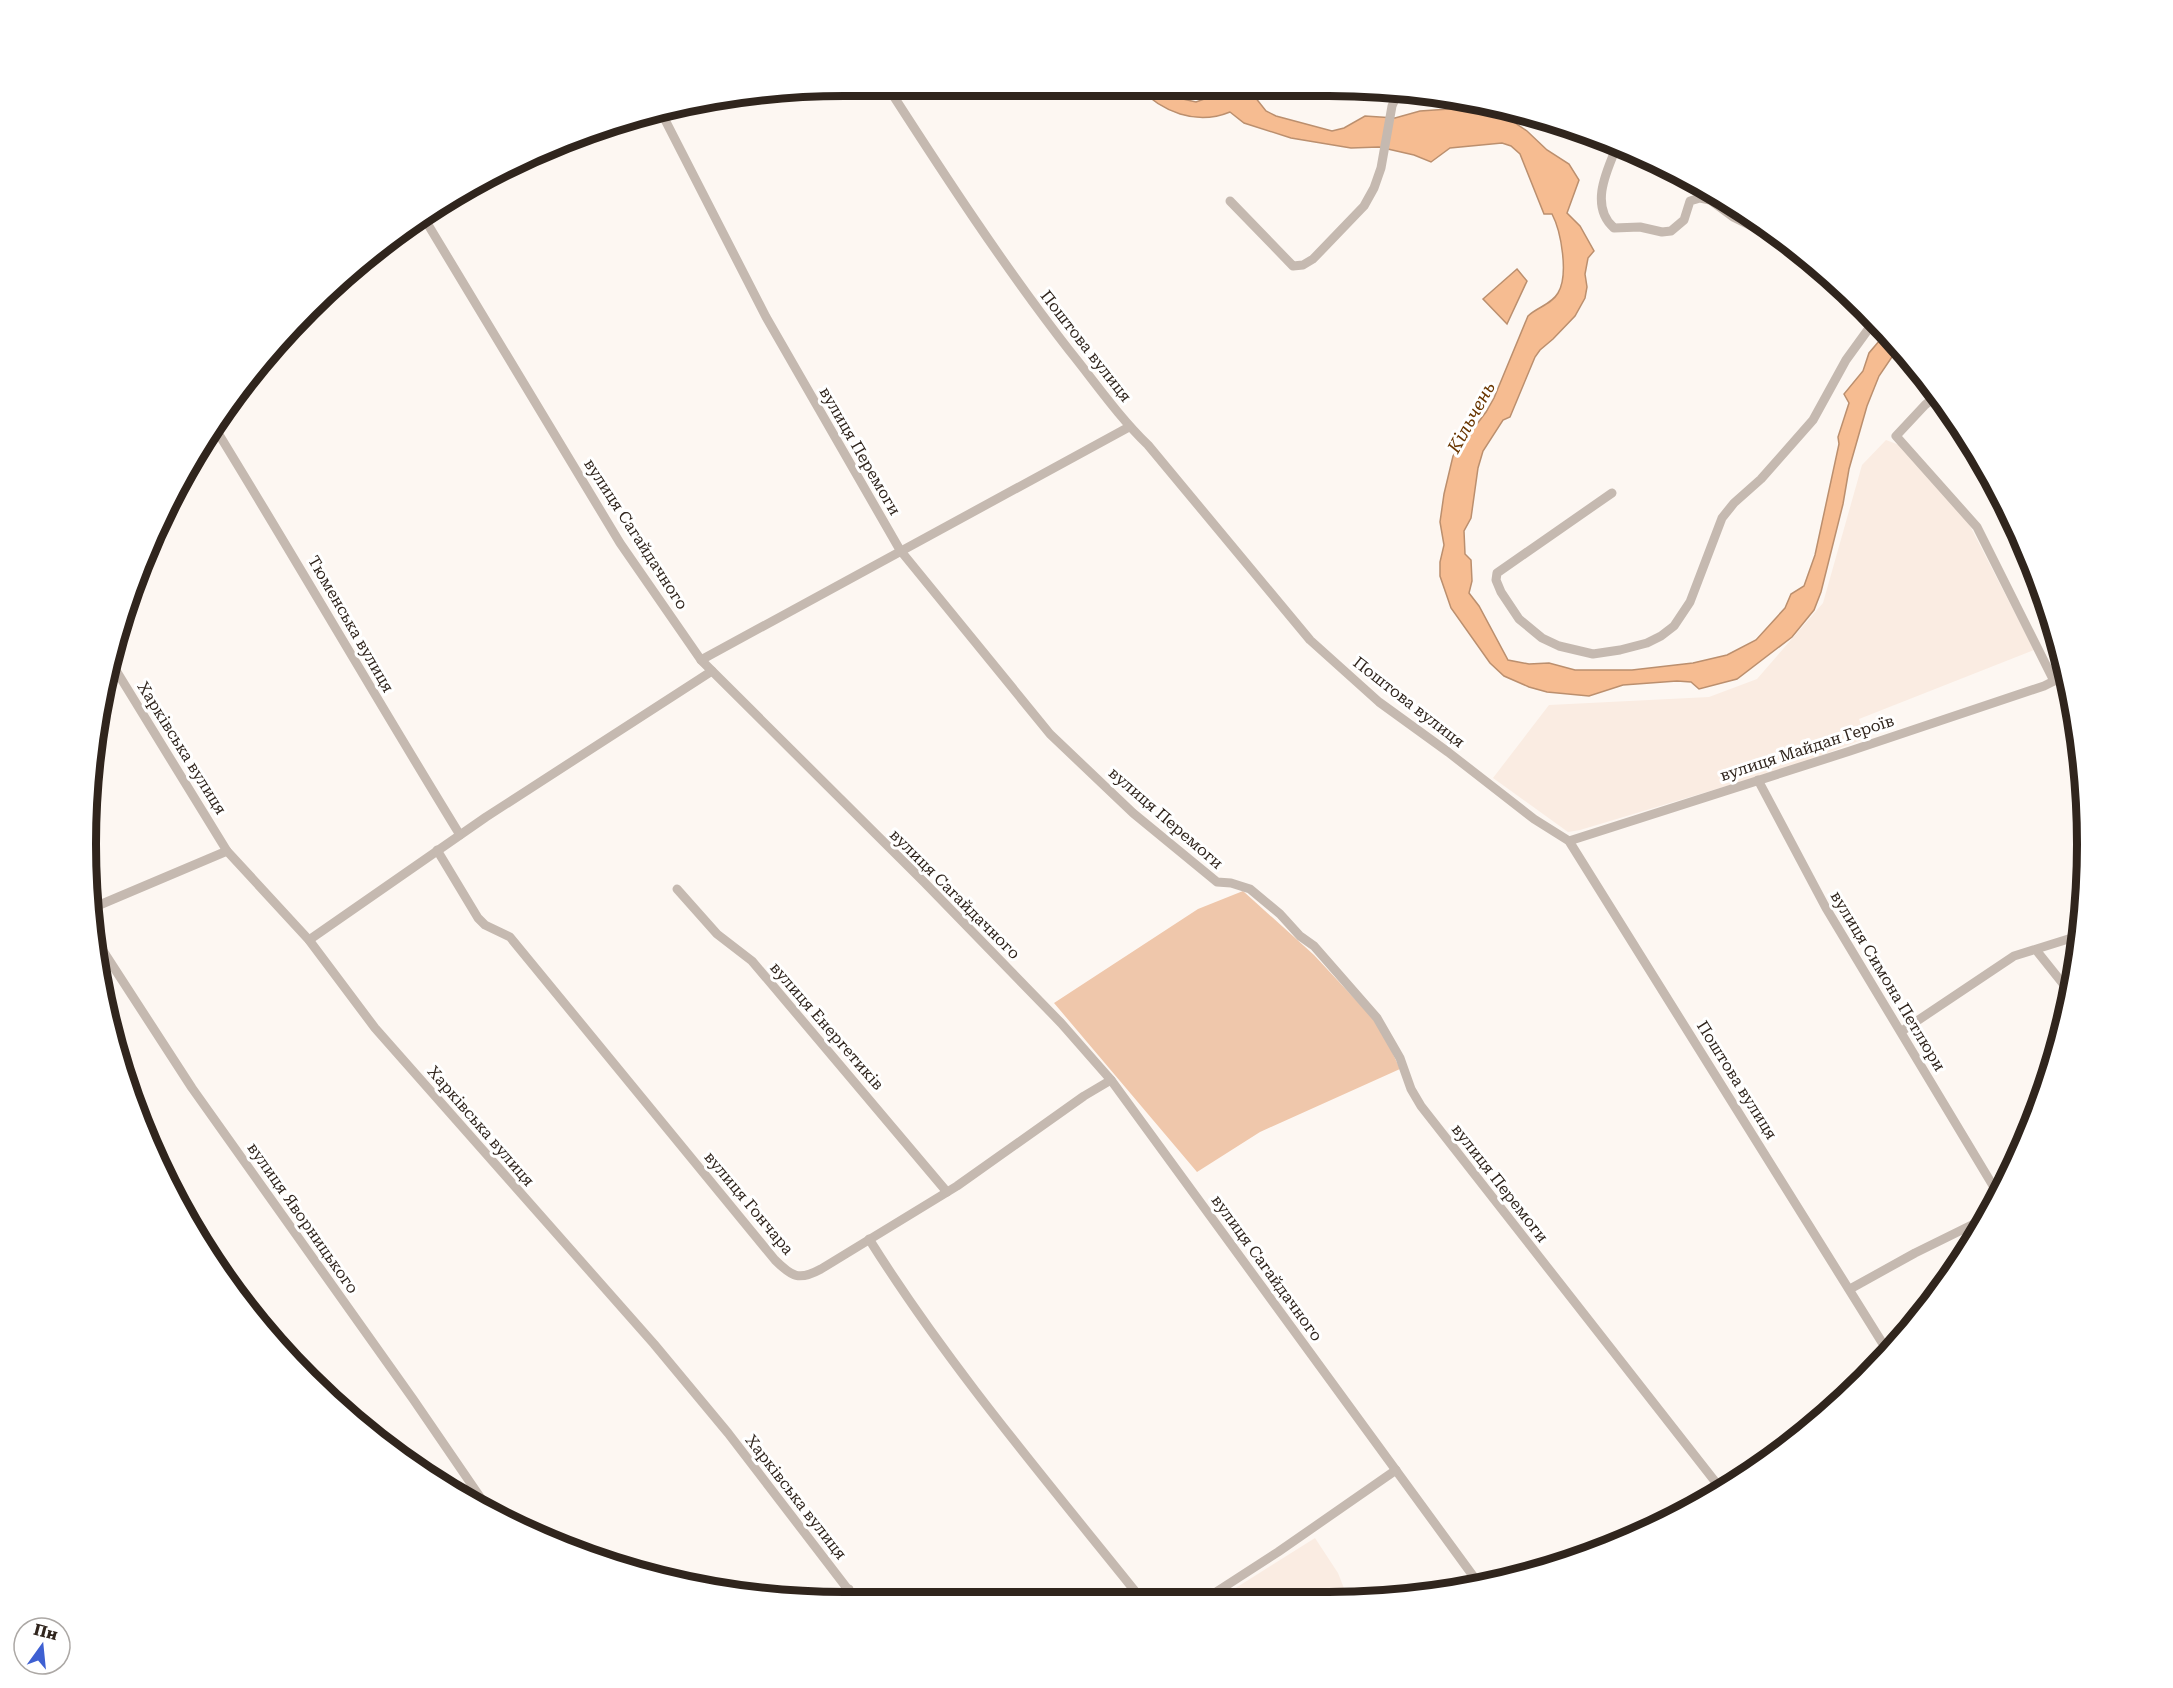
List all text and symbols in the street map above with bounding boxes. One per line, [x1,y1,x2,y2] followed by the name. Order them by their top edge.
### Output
[1037,286,1135,406] street label: Поштова вулиця
[1442,378,1499,457] water label: Кільчень
[815,383,905,519] street label: вулиця Перемоги
[580,455,692,613] street label: вулиця Сагайдачного
[304,552,398,696] street label: Тюменська вулиця
[1349,653,1469,751] street label: Поштова вулиця
[133,678,231,818] street label: Харківська вулиця
[1718,711,1896,785] street label: вулиця Майдан Героїв
[1105,763,1227,873] street label: вулиця Перемоги
[886,825,1024,963] street label: вулиця Сагайдачного
[1827,888,1949,1075] street label: вулиця Симона Петлюри
[766,958,888,1094] street label: вулиця Енергетиків
[1693,1017,1781,1143] street label: Поштова вулиця
[424,1062,538,1190] street label: Харківська вулиця
[1448,1120,1552,1246] street label: вулиця Перемоги
[244,1139,363,1297] street label: вулиця Яворницького
[700,1148,798,1259] street label: вулиця Гончара
[1208,1191,1327,1345] street label: вулиця Сагайдачного
[741,1431,851,1563] street label: Харківська вулиця
[12,1616,72,1676] north arrow
[32,1620,60,1644] text: Пн

